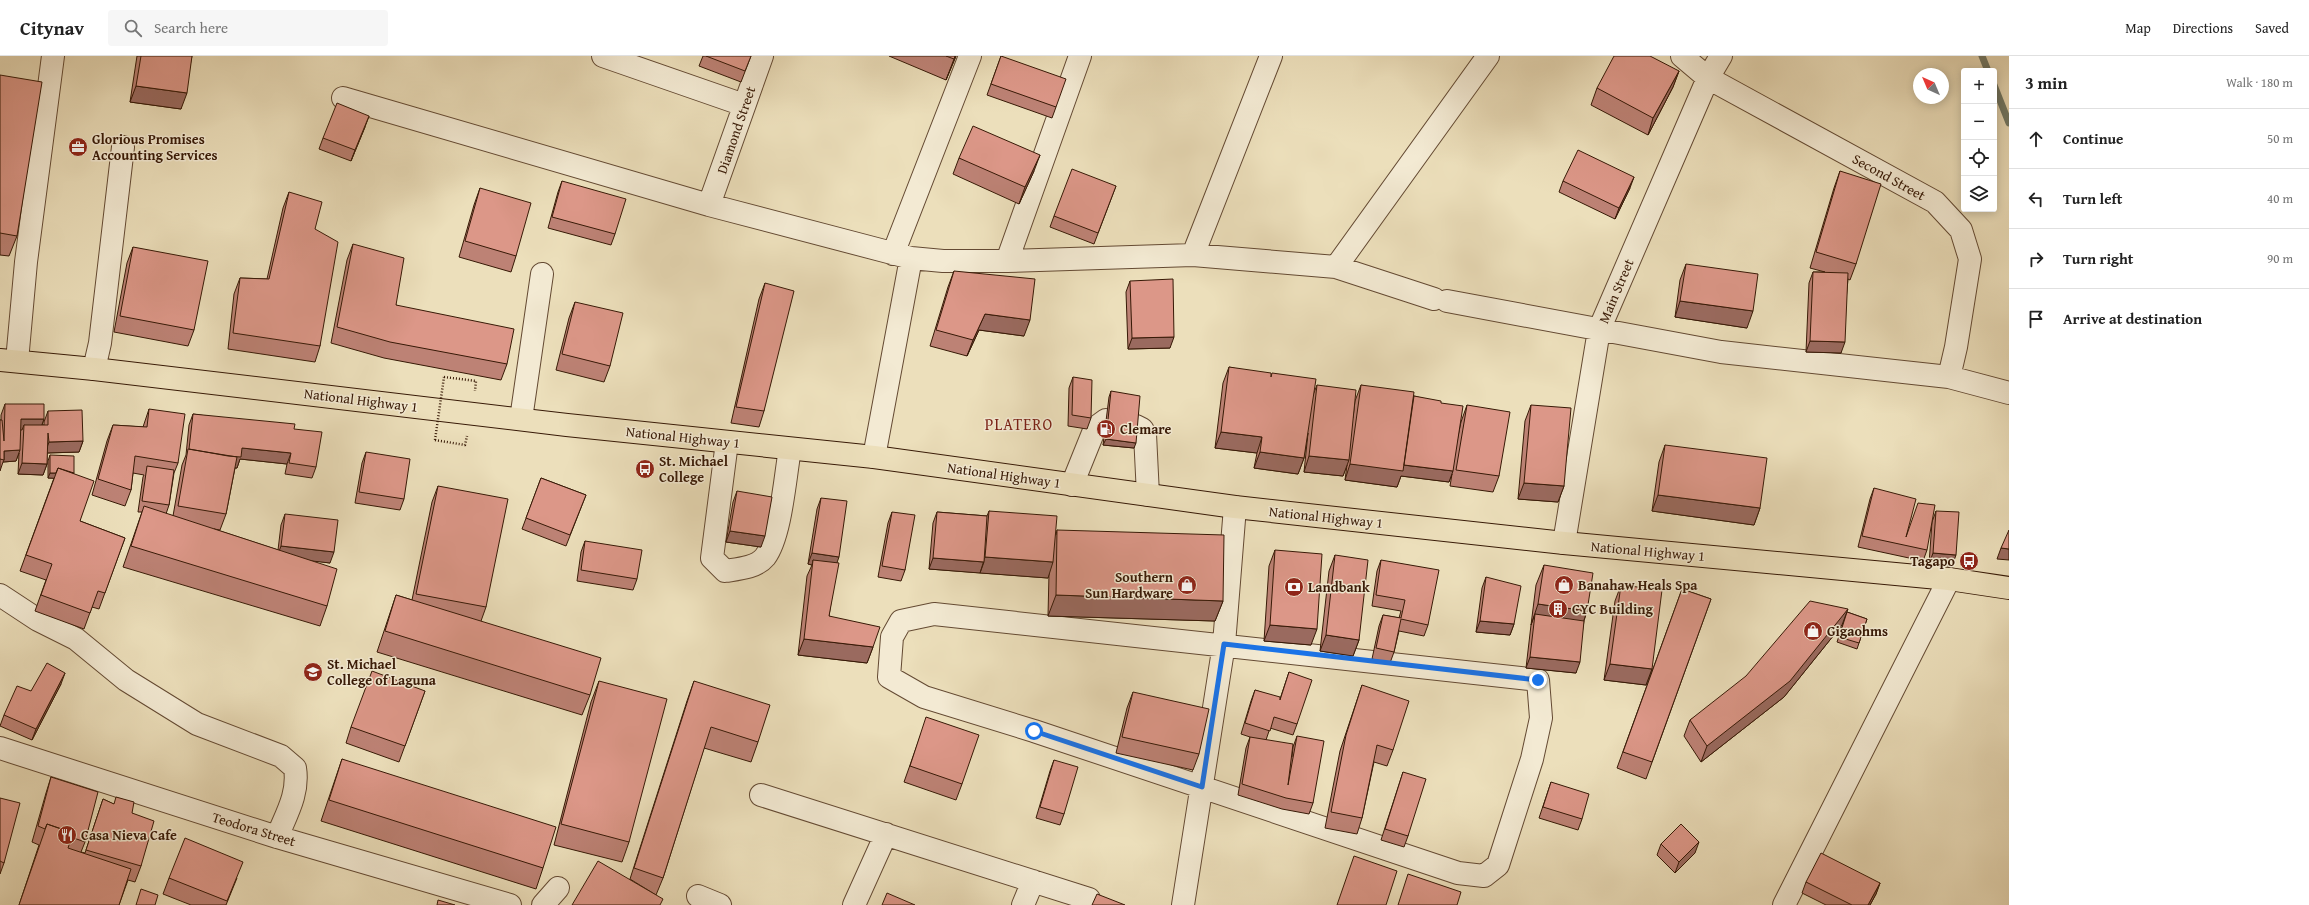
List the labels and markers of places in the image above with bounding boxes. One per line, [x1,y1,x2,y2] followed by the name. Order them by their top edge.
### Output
[92,129,218,165] place label: Glorious Promises Accounting Services
[67,136,89,158] office icon: Glorious Promises Accounting Services
[1095,418,1117,440] fuel station icon: Clemare
[1120,419,1172,439] place label: Clemare
[659,451,729,487] place label: St. Michael College
[634,458,656,480] bus stop icon: St. Michael College
[1958,550,1980,572] bus stop icon: Tagapo
[1910,551,1956,571] place label: Tagapo
[1085,567,1174,603] place label: Southern Sun Hardware
[1176,574,1198,596] shop icon: Southern Sun Hardware
[1553,574,1575,596] shop icon: Banahaw Heals Spa
[1578,575,1698,595] place label: Banahaw Heals Spa
[1283,576,1305,598] bank icon: Landbank
[1308,577,1371,597] place label: Landbank
[1547,598,1569,620] building icon: CYC Building
[1572,599,1654,619] place label: CYC Building
[1802,620,1824,642] shop icon: Gigaohms
[1827,621,1888,641] place label: Gigaohms
[327,654,437,690] place label: St. Michael College of Laguna
[302,661,324,683] school or university icon: St. Michael College of Laguna
[56,824,78,846] restaurant icon: Casa Nieva Cafe
[81,825,177,845] place label: Casa Nieva Cafe

